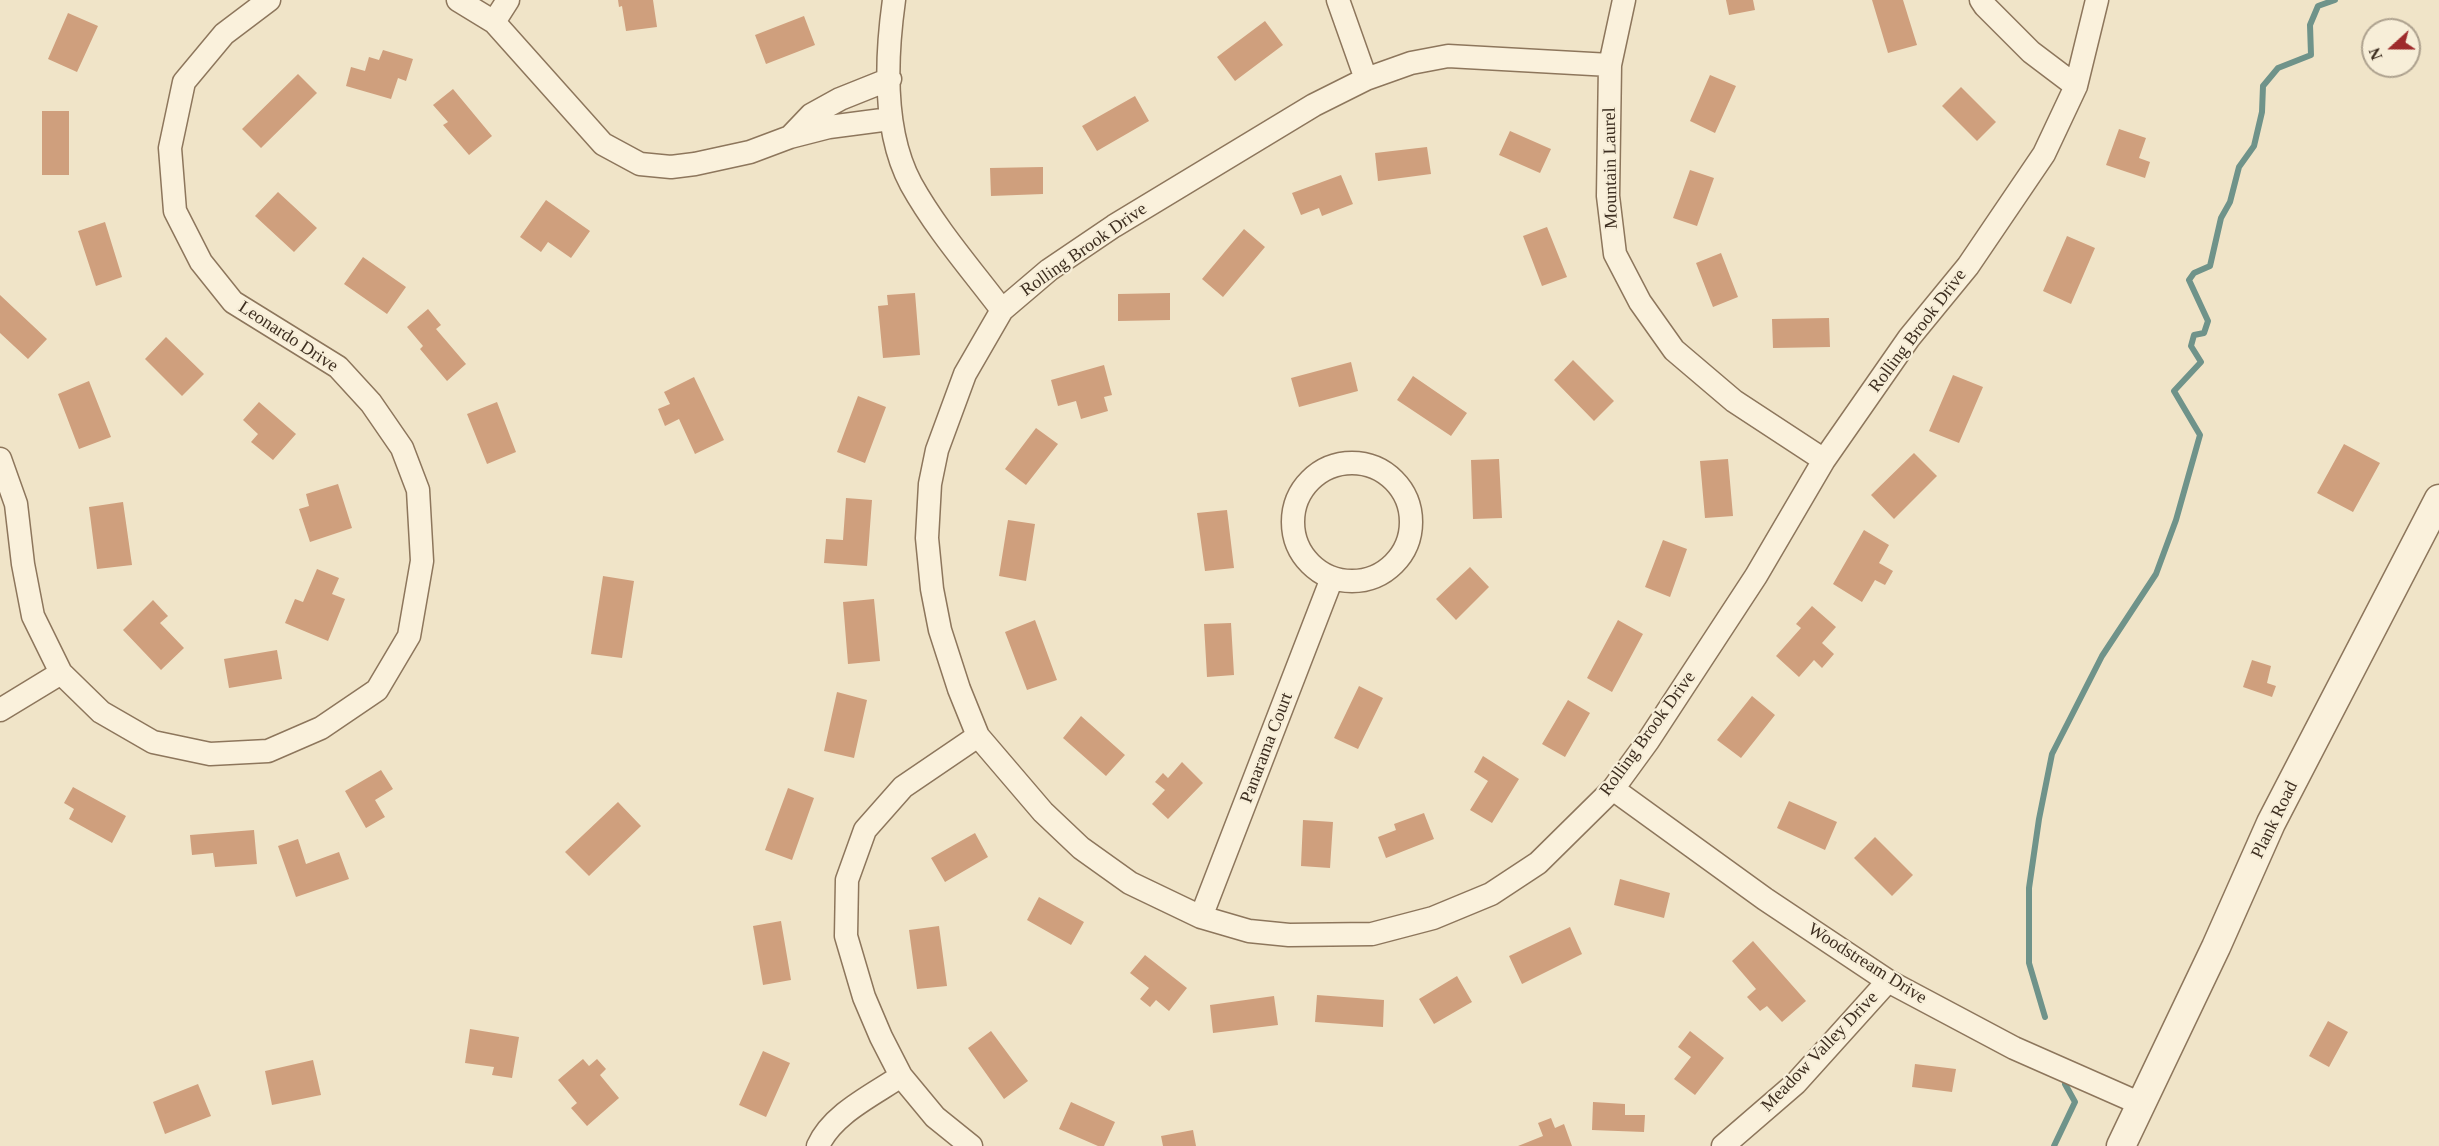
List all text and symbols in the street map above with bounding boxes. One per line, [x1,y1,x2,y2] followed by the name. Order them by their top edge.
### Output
[2361,18,2421,78] north arrow
[2366,45,2386,62] text: N
[1599,107,1623,229] street label: Mountain Laurel
[1017,198,1151,302] street label: Rolling Brook Drive
[1865,265,1971,397] street label: Rolling Brook Drive
[234,297,342,377] street label: Leonardo Drive
[1595,667,1701,801] street label: Rolling Brook Drive
[1236,690,1298,806] street label: Panarama Court
[2247,778,2303,862] street label: Plank Road
[1804,919,1930,1009] street label: Woodstream Drive
[1757,987,1883,1117] street label: Meadow Valley Drive

